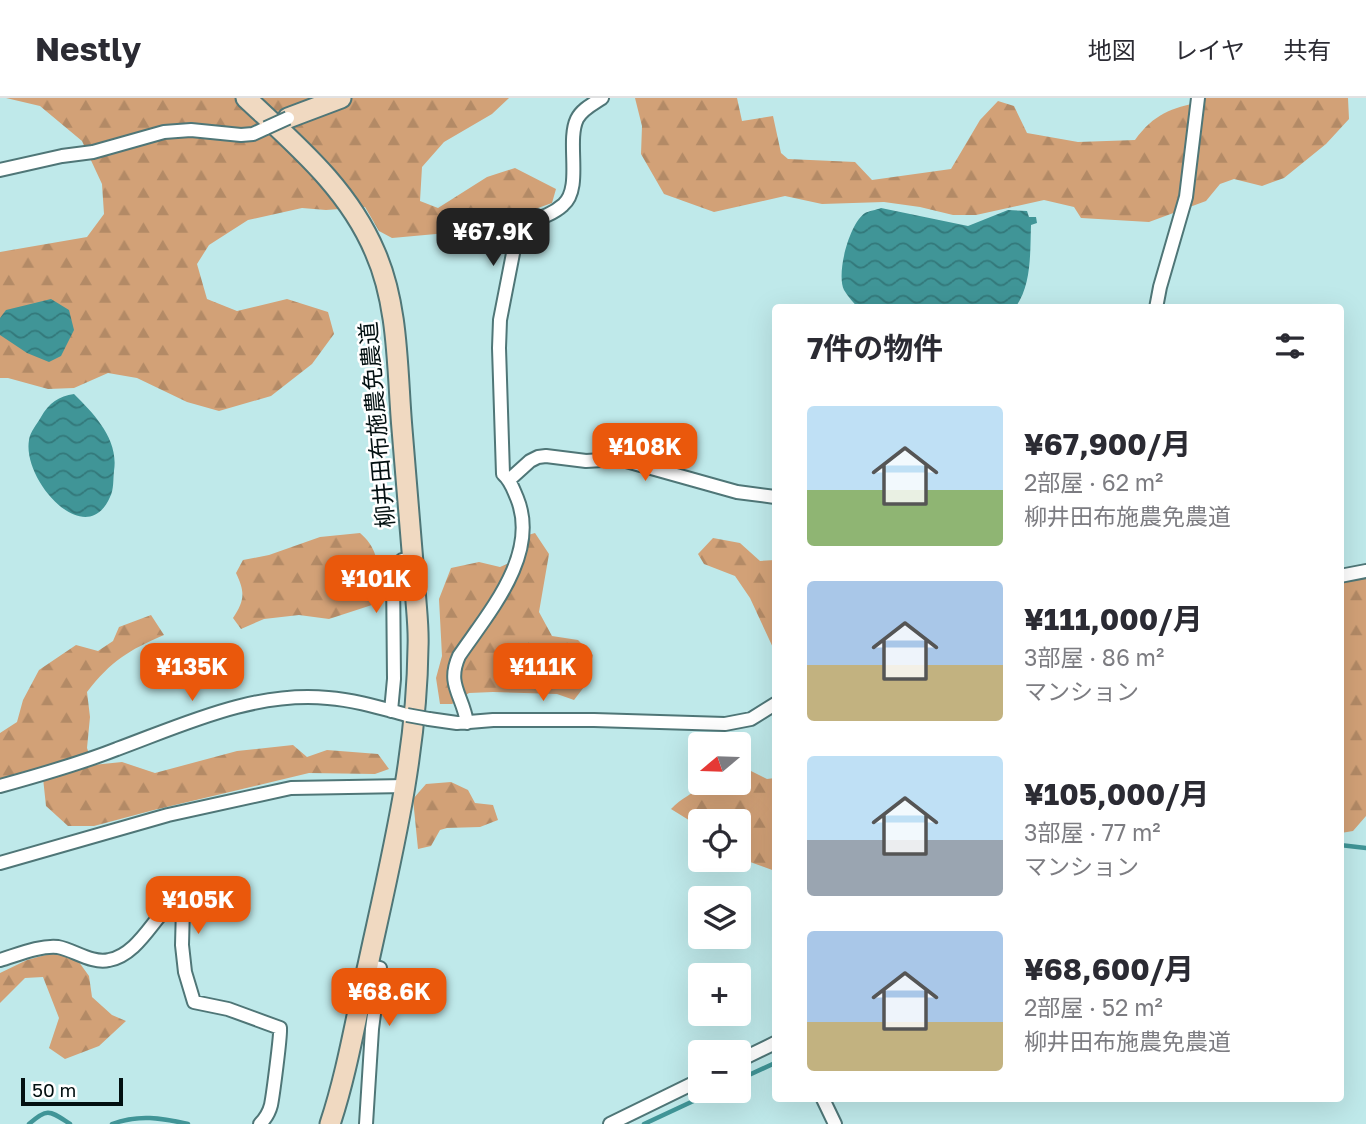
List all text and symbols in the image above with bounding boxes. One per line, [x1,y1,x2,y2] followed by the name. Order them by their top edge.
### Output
[35,29,141,68] text: Nestly
[1088,35,1136,64] text: 地図
[1174,35,1245,64] text: レイヤ
[1283,35,1331,64] text: 共有
[436,208,550,268] pin: ¥67.9K
[453,217,533,245] text: ¥67.9K
[353,321,399,529] street label: 柳井田布施農免農道
[1271,327,1309,365] icon: filters
[807,330,943,366] text: 7件の物件
[596,424,694,483] pin: ¥108K
[1024,426,1191,462] text: ¥67,900/月
[608,432,682,460] text: ¥108K
[863,434,947,518] icon: home
[1024,468,1163,496] text: 2部屋 · 62 m²
[1024,502,1231,530] text: 柳井田布施農免農道
[327,556,425,615] pin: ¥101K
[341,564,411,592] text: ¥101K
[1024,601,1203,637] text: ¥111,000/月
[863,609,947,693] icon: home
[1024,643,1164,671] text: 3部屋 · 86 m²
[143,644,241,703] pin: ¥135K
[494,644,592,703] pin: ¥111K
[156,652,228,680] text: ¥135K
[509,652,577,680] text: ¥111K
[1024,677,1139,705] text: マンション
[688,732,751,794] north arrow
[688,732,751,1103] map controls
[1024,776,1210,812] text: ¥105,000/月
[863,784,947,868] icon: home
[688,809,751,872] button: locate
[1024,818,1161,846] text: 3部屋 · 77 m²
[1024,852,1139,880] text: マンション
[149,876,247,936] pin: ¥105K
[162,885,234,913] text: ¥105K
[688,886,751,949] button: layers
[1024,951,1194,987] text: ¥68,600/月
[863,959,947,1043] icon: home
[688,963,751,1026] button: +
[332,968,446,1028] pin: ¥68.6K
[347,977,431,1005] text: ¥68.6K
[1024,993,1163,1021] text: 2部屋 · 52 m²
[1024,1027,1231,1055] text: 柳井田布施農免農道
[688,1040,751,1103] button: −
[21,1075,122,1107] scale bar
[32,1078,76,1101] text: 50 m

